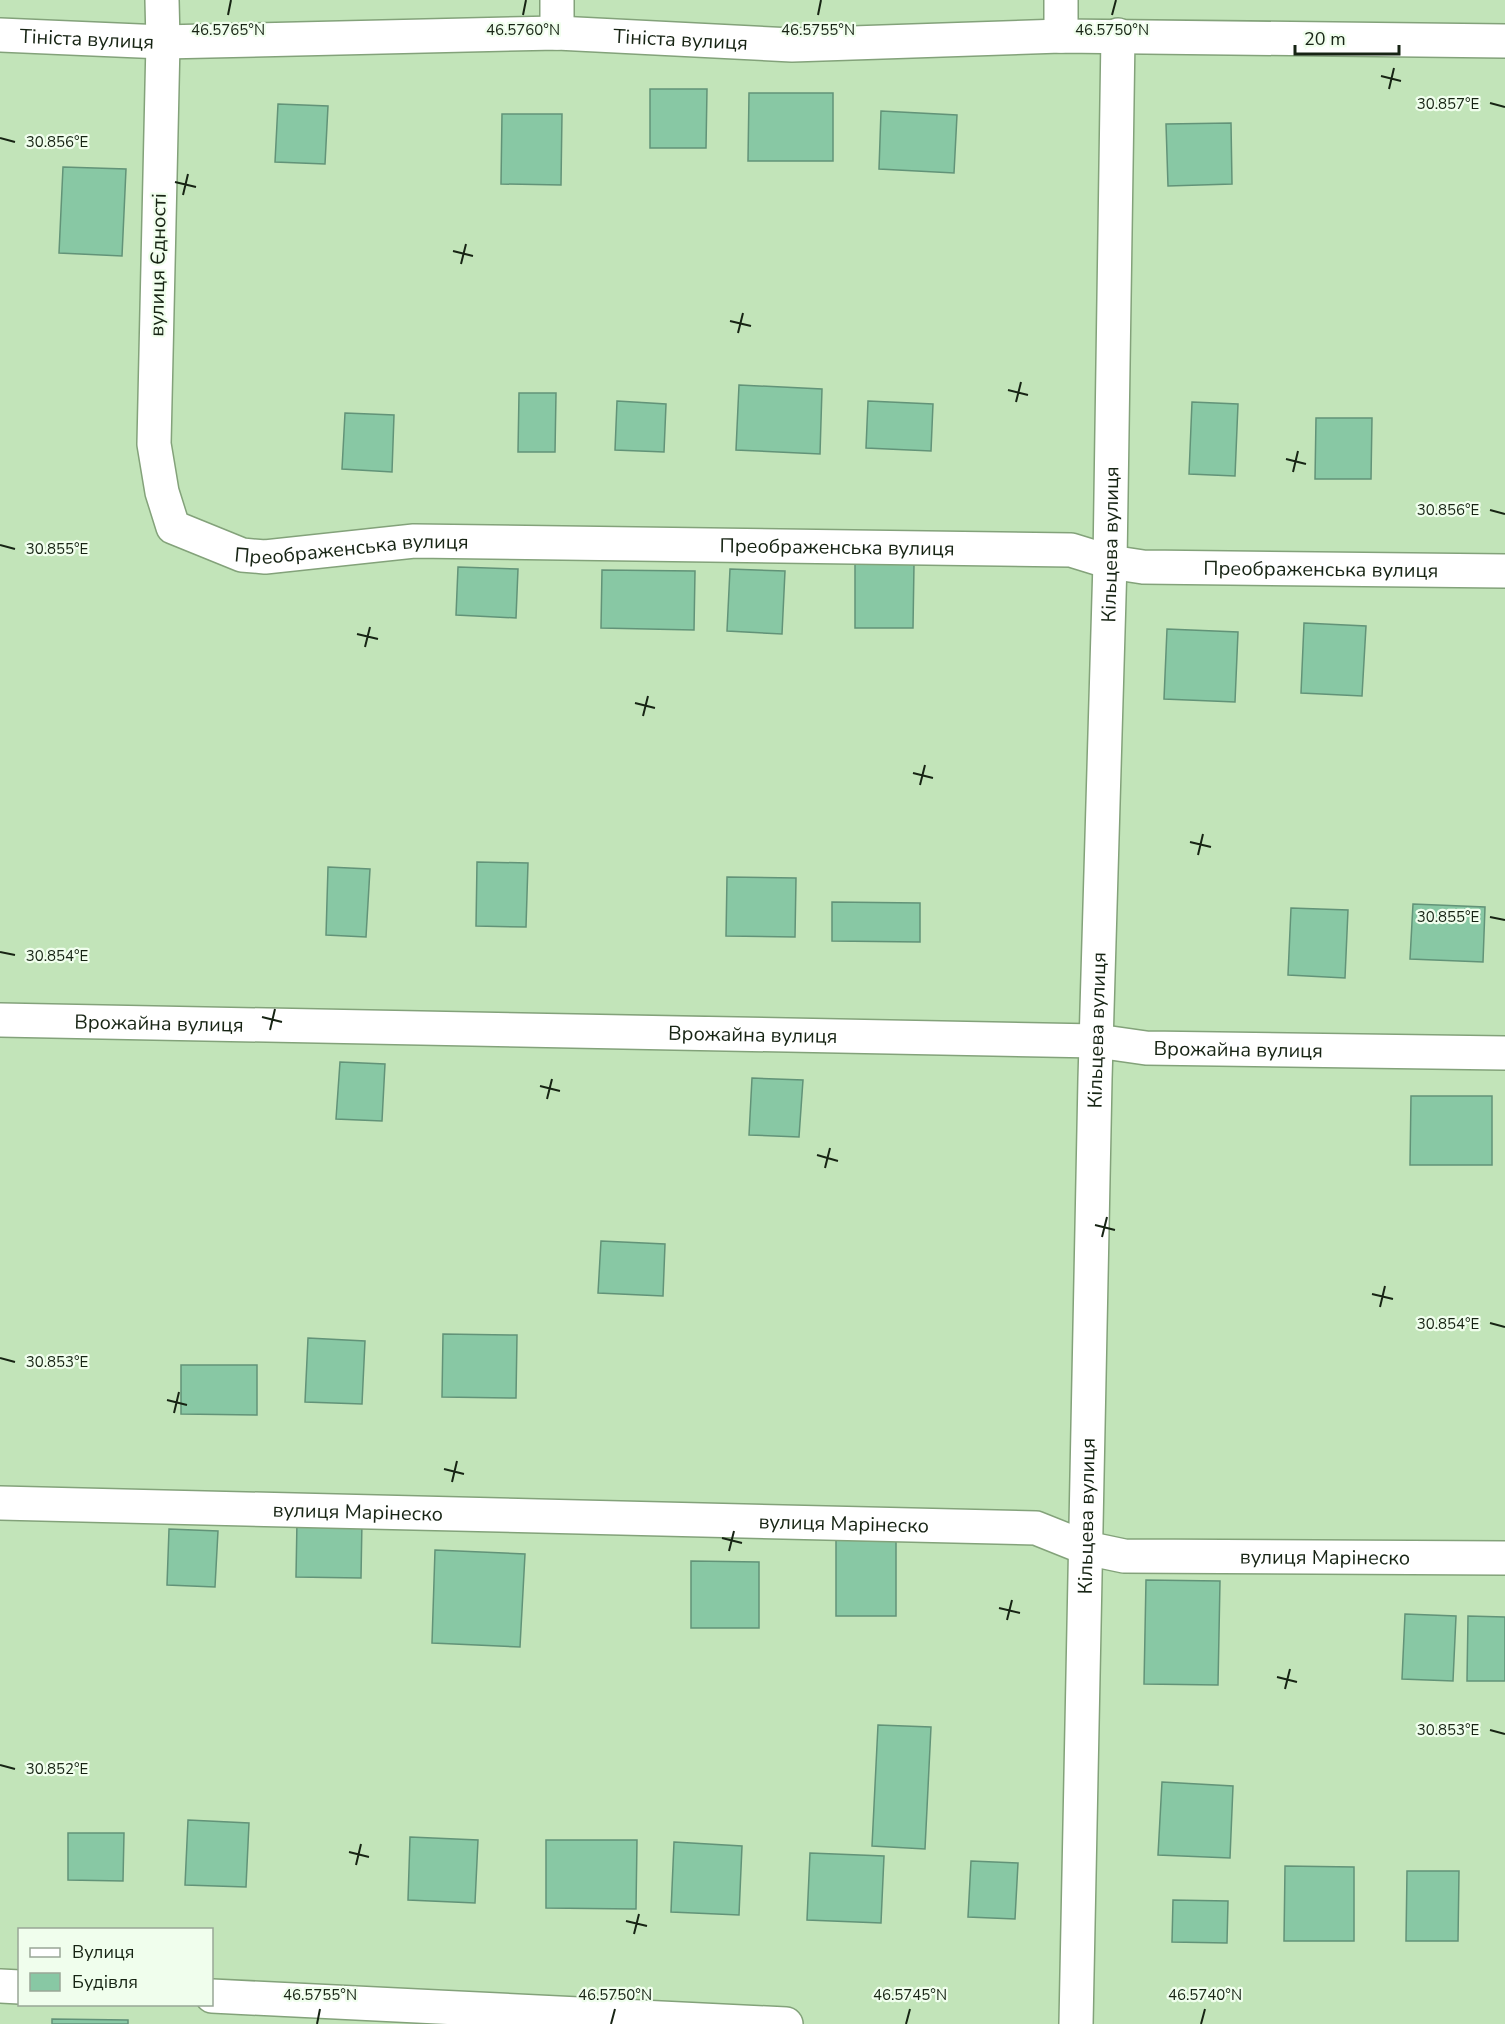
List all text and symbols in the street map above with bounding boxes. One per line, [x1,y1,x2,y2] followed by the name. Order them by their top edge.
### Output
[1295,18,1398,56] scale bar
[191,20,265,40] text: 46.5765°N
[486,20,560,40] text: 46.5760°N
[781,20,855,40] text: 46.5755°N
[1075,20,1149,40] text: 46.5750°N
[19,22,155,55] street label: Тініста вулиця
[613,22,748,56] street label: Тініста вулиця
[1304,27,1346,51] text: 20 m
[1417,94,1479,114] text: 30.857°E
[26,132,88,152] text: 30.856°E
[143,193,173,337] street label: вулиця Єдності
[1095,466,1125,623] street label: Кільцева вулиця
[1417,500,1479,520] text: 30.856°E
[233,527,469,571] street label: Преображенська вулиця
[719,532,955,562] street label: Преображенська вулиця
[26,539,88,559] text: 30.855°E
[1203,554,1438,584] street label: Преображенська вулиця
[1417,907,1479,927] text: 30.855°E
[26,946,88,966] text: 30.854°E
[1081,952,1112,1109] street label: Кільцева вулиця
[74,1008,244,1038] street label: Врожайна вулиця
[668,1019,838,1050] street label: Врожайна вулиця
[1153,1035,1323,1064] street label: Врожайна вулиця
[1417,1314,1479,1334] text: 30.854°E
[26,1352,88,1372] text: 30.853°E
[1071,1438,1101,1595] street label: Кільцева вулиця
[272,1496,443,1527] street label: вулиця Марінеско
[758,1508,929,1539] street label: вулиця Марінеско
[1240,1543,1410,1571] street label: вулиця Марінеско
[1417,1720,1479,1740] text: 30.853°E
[26,1759,88,1779] text: 30.852°E
[18,1928,213,2006] legend
[72,1940,134,1964] text: Вулиця
[72,1970,138,1994] text: Будівля
[283,1985,357,2005] text: 46.5755°N
[578,1985,652,2005] text: 46.5750°N
[873,1985,947,2005] text: 46.5745°N
[1168,1985,1242,2005] text: 46.5740°N

